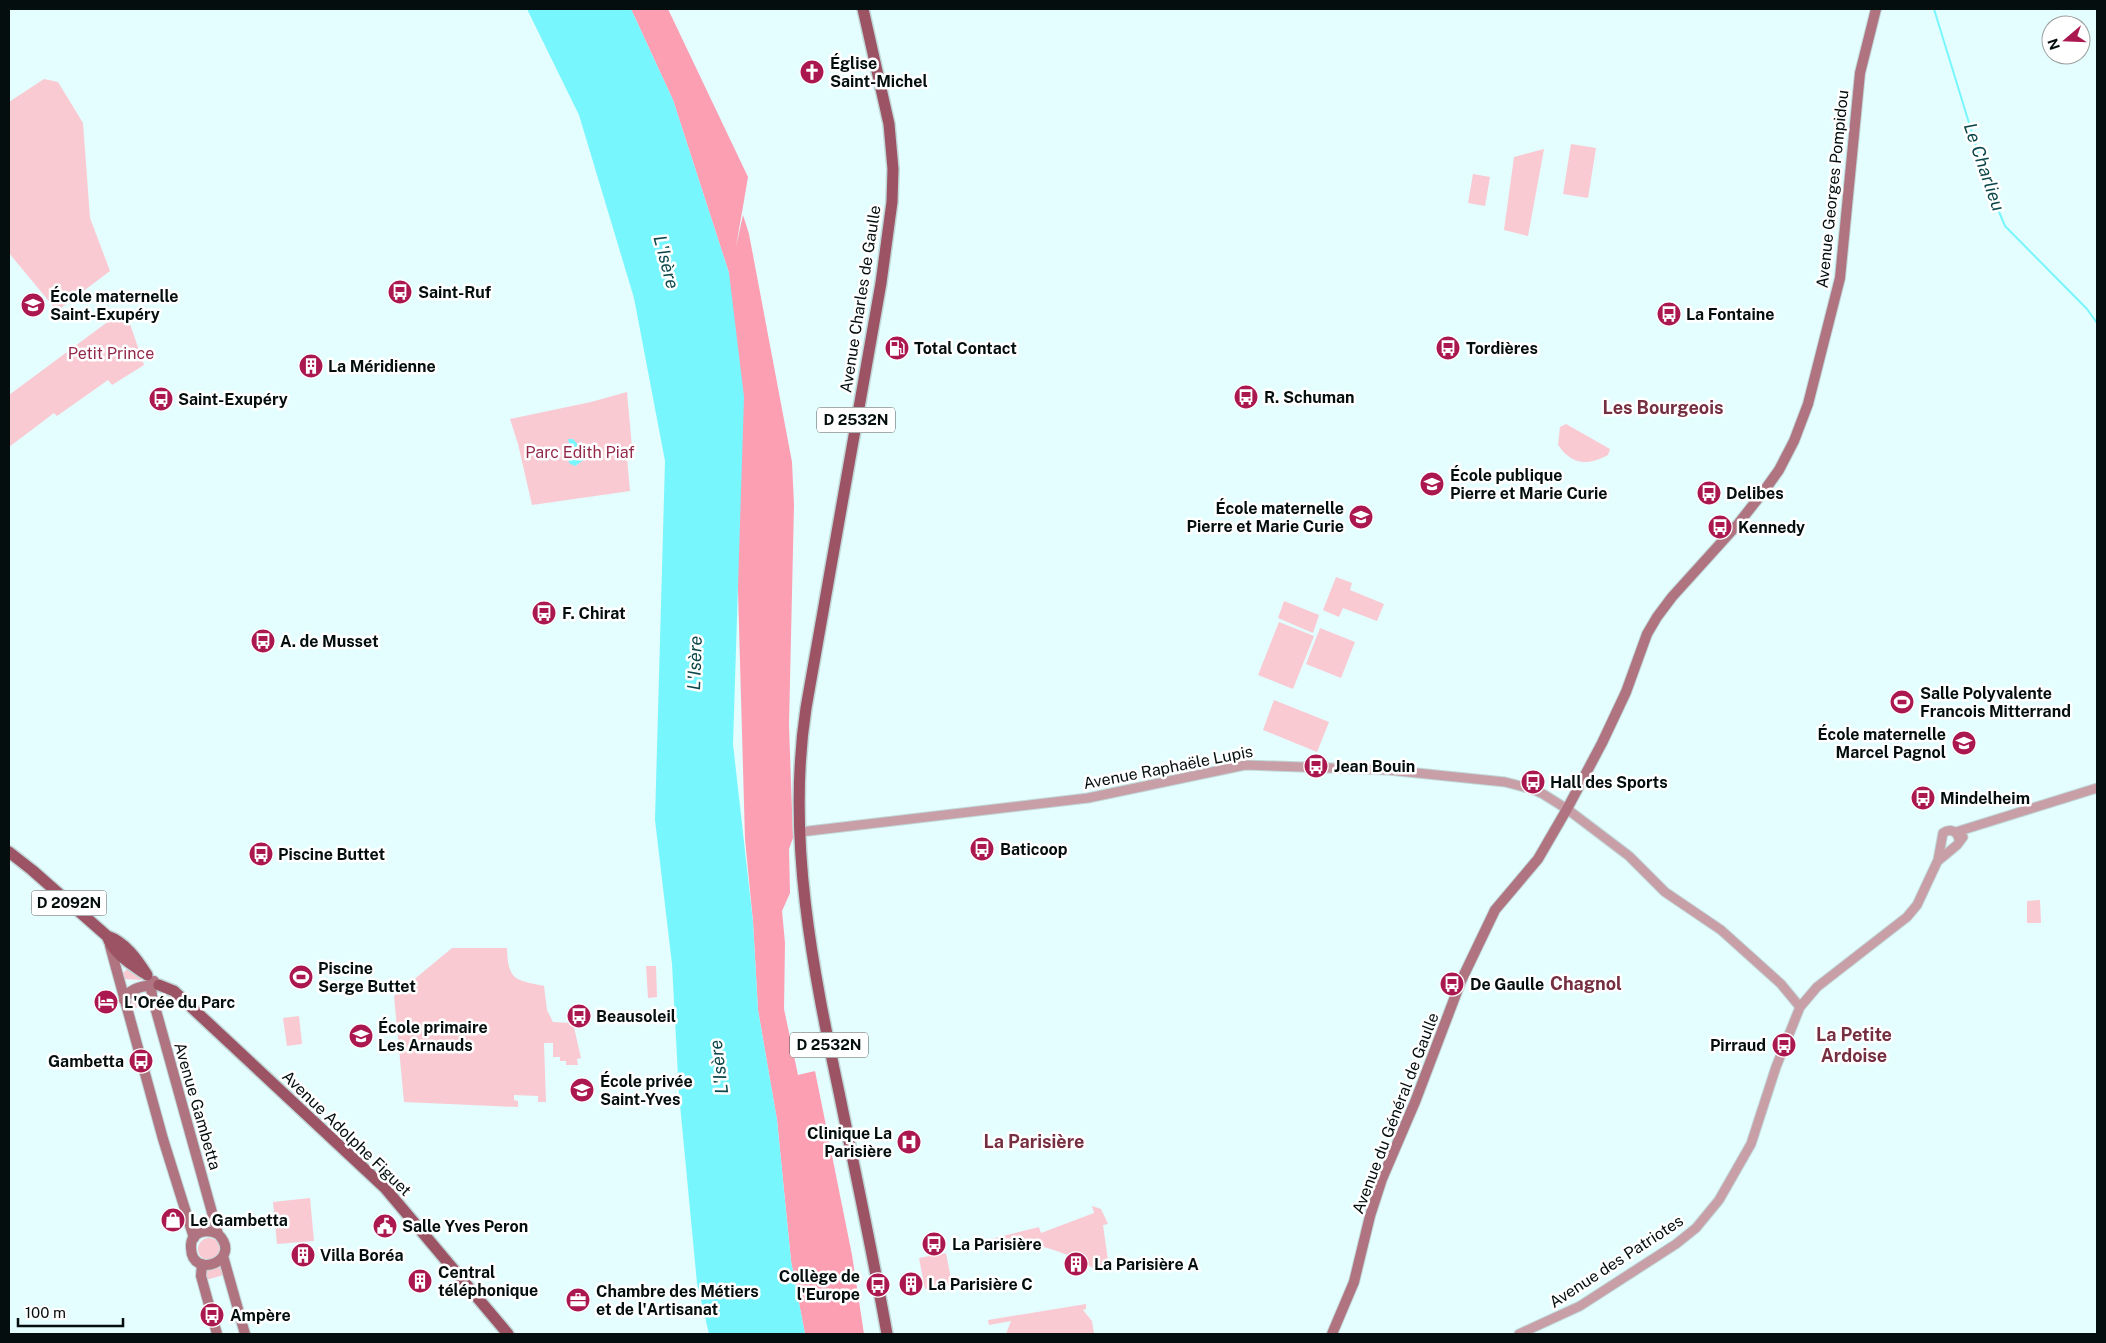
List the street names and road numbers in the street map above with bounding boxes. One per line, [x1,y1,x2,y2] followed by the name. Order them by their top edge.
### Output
[1813,89,1852,289] street label: Avenue Georges Pompidou
[836,204,885,394] street label: Avenue Charles de Gaulle
[817,408,895,432] road number: D 2532N
[1082,742,1255,793] street label: Avenue Raphaële Lupis
[32,890,106,916] road number: D 2092N
[1348,1010,1443,1217] street label: Avenue du Général de Gaulle
[790,1032,868,1058] road number: D 2532N
[170,1040,225,1172] street label: Avenue Gambetta
[278,1067,415,1200] street label: Avenue Adolphe Figuet
[1546,1211,1687,1312] street label: Avenue des Patriotes

